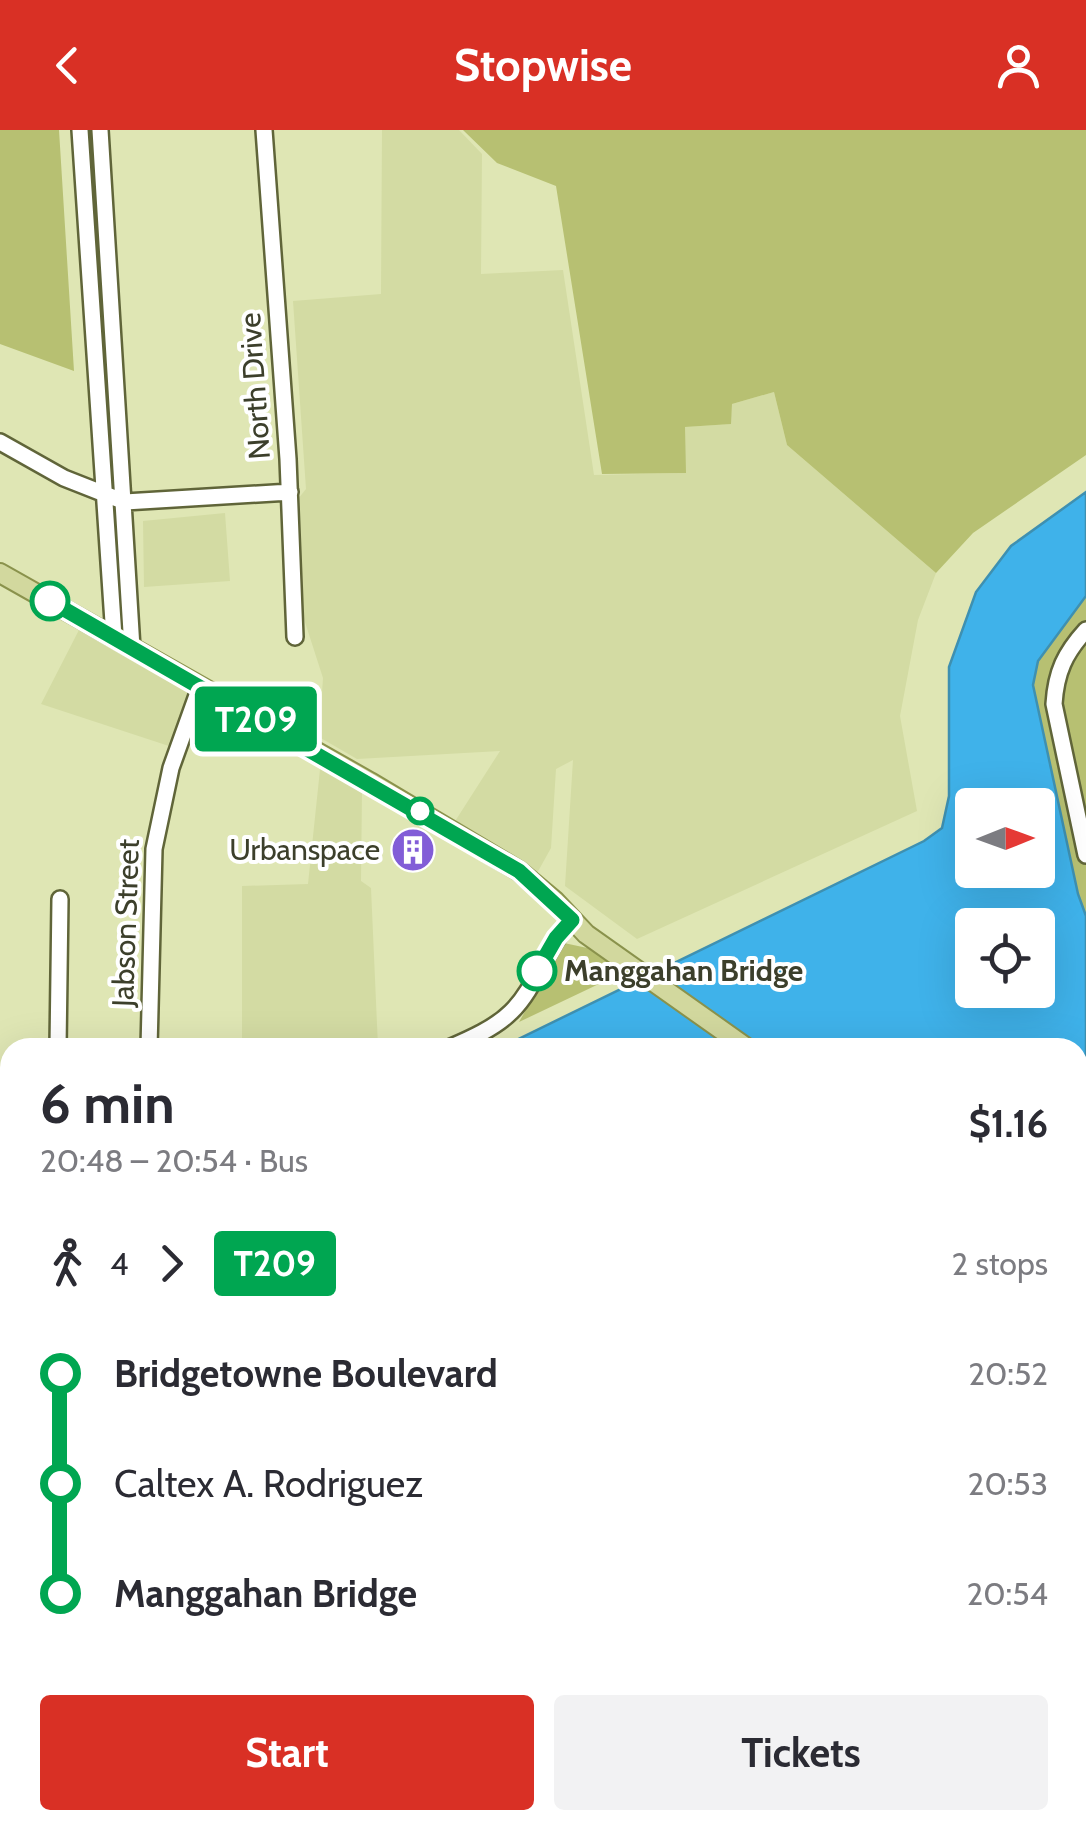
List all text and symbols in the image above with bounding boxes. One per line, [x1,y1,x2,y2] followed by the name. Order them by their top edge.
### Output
[40,38,95,93] icon: back
[454,38,632,92] text: Stopwise
[991,38,1046,93] icon: person
[231,311,278,461] street label: North Drive
[31,582,69,620] unlabelled marker
[186,686,326,752] line badge: T209
[215,698,297,741] text: T209
[955,788,1055,888] north arrow
[955,788,1055,1008] map controls
[407,798,433,824] unlabelled marker
[390,827,436,873] building icon: Urbanspace
[229,831,380,868] place label: Urbanspace
[104,838,147,1009] street label: Jabson Street
[955,908,1055,1008] button: locate
[518,952,556,990] marker: Manggahan Bridge
[564,952,803,989] place label: Manggahan Bridge
[40,1070,175,1137] text: 6 min
[969,1100,1048,1147] text: $1.16
[40,1141,308,1180] text: 20:48 – 20:54 · Bus
[40,1236,95,1291] icon: walk
[144,1236,199,1291] icon: forward
[234,1242,316,1285] text: T209
[110,1244,129,1283] text: 4
[951,1244,1048,1283] text: 2 stops
[114,1350,498,1397] text: Bridgetowne Boulevard
[968,1354,1048,1393] text: 20:52
[114,1460,423,1507] text: Caltex A. Rodriguez
[968,1464,1048,1503] text: 20:53
[114,1570,417,1617] text: Manggahan Bridge
[966,1574,1048,1613] text: 20:54
[40,1695,534,1810] button: Start
[554,1695,1048,1810] button: Tickets

